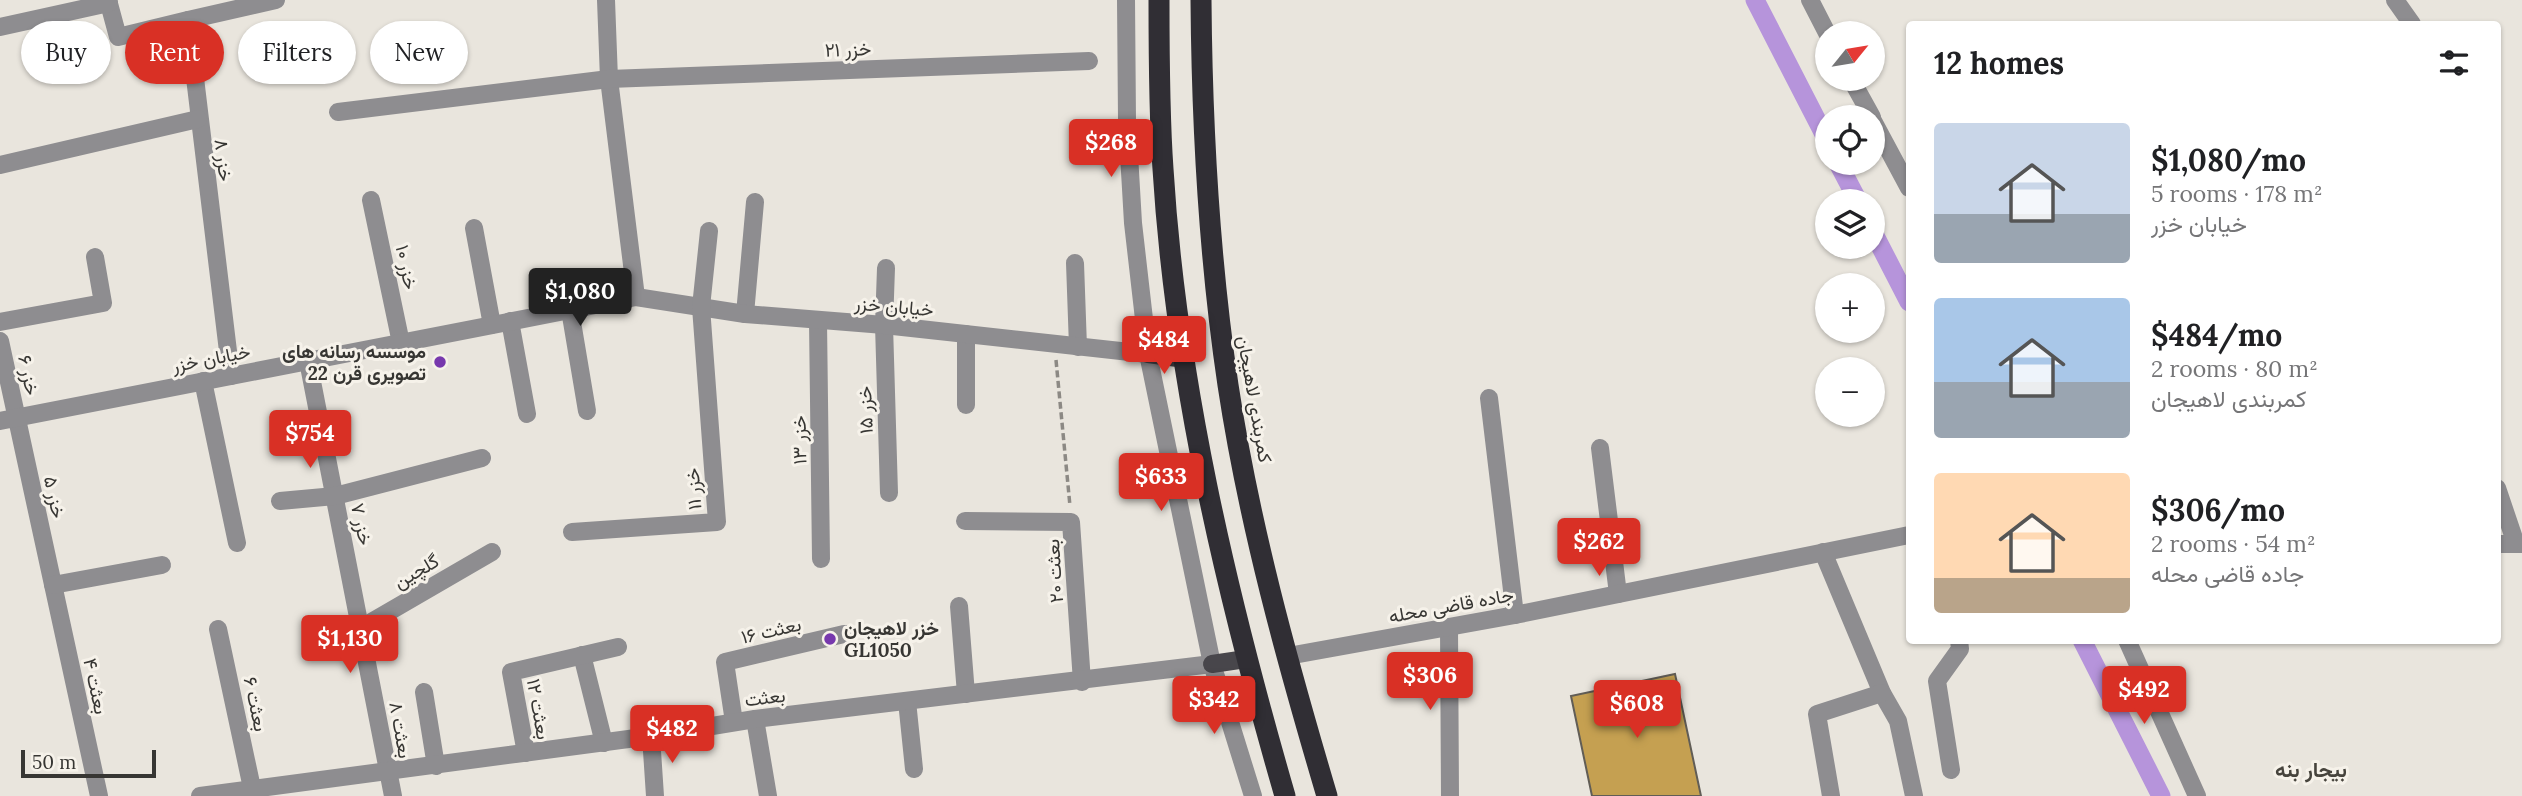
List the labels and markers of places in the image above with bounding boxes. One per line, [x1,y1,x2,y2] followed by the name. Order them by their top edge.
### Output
[1070,120,1152,179] pin: $268
[523,268,637,328] pin: $1,080
[1123,316,1205,376] pin: $484
[282,339,426,386] place label: موسسه رسانه های تصویری قرن 22
[432,354,448,370] marker: موسسه رسانه های تصویری قرن 22
[269,410,351,470] pin: $754
[1120,454,1202,513] pin: $633
[1558,518,1640,578] pin: $262
[293,616,407,675] pin: $1,130
[844,616,939,662] place label: خزر لاهیجان GL1050
[822,631,838,647] marker: خزر لاهیجان GL1050
[1389,652,1471,712] pin: $306
[2103,666,2185,726] pin: $492
[1173,676,1255,736] pin: $342
[1596,680,1678,740] pin: $608
[631,706,713,765] pin: $482

